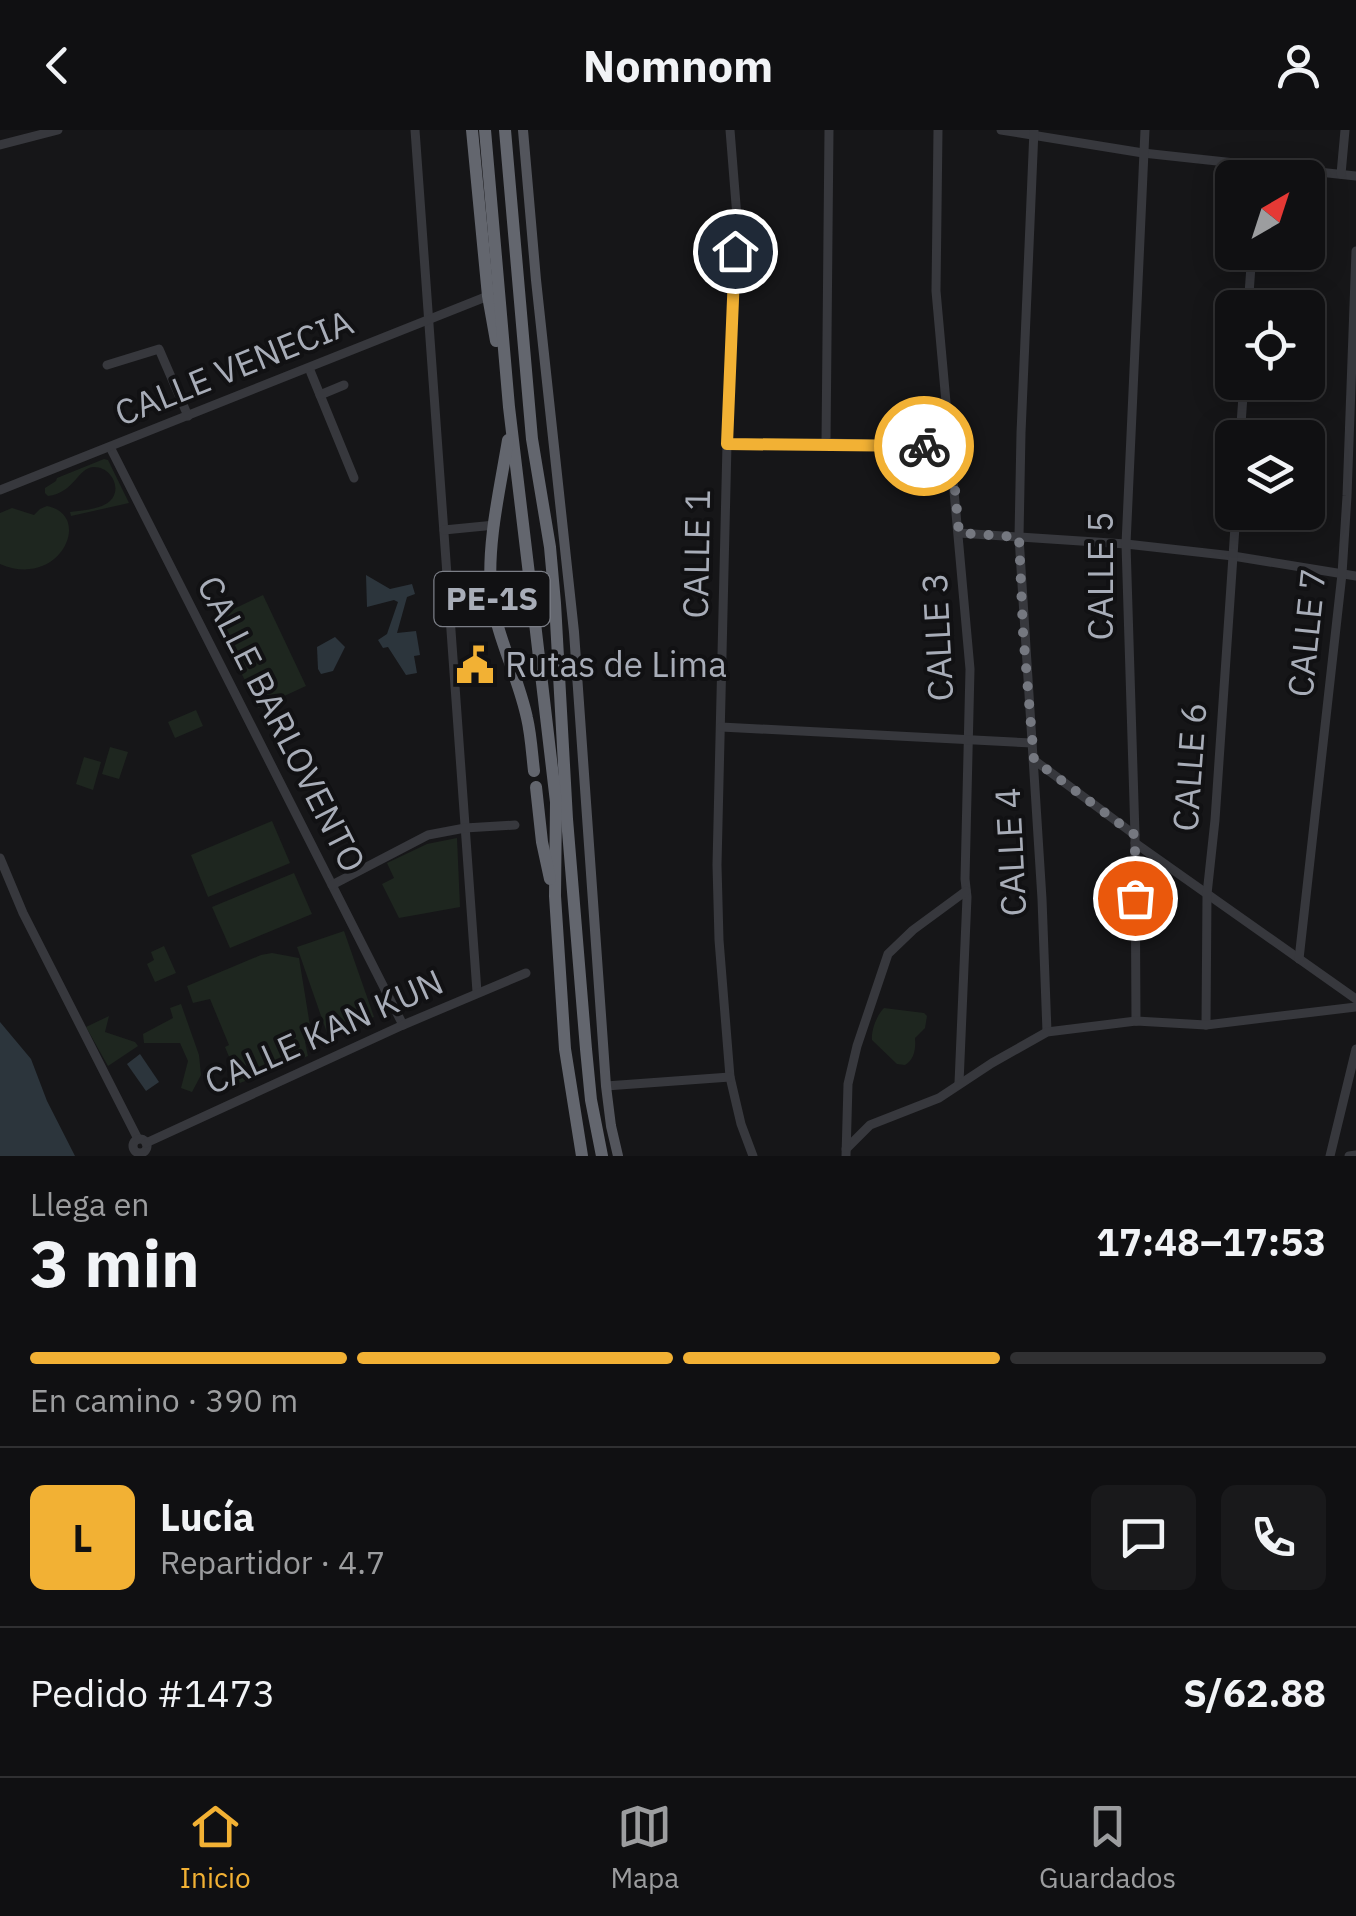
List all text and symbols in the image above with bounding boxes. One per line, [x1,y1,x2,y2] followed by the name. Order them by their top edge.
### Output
[583,36,773,94] text: Nomnom
[30,38,85,93] icon: back
[1271,38,1326,93] icon: person
[1215,160,1325,270] north arrow
[1215,160,1325,530] map controls
[693,209,778,294] pin
[708,224,763,279] icon: home
[1215,290,1325,400] button: locate
[108,298,360,436] street label: CALLE VENECIA
[874,396,974,496] courier
[897,419,952,474] icon: bike
[1215,420,1325,530] button: layers
[672,489,720,619] street label: CALLE 1
[1077,512,1123,640] street label: CALLE 5
[1276,566,1336,699] street label: CALLE 7
[187,568,377,880] street label: CALLE BARLOVENTO
[911,571,963,703] street label: CALLE 3
[434,572,550,626] road number: PE-1S
[505,641,727,687] place label: Rutas de Lima
[454,644,496,686] public building icon: Rutas de Lima
[1162,701,1216,833] street label: CALLE 6
[984,786,1036,918] street label: CALLE 4
[1093,856,1178,941] pin
[1108,871,1163,926] icon: bag
[197,958,450,1104] street label: CALLE KAN KUN
[30,1183,150,1225] text: Llega en
[1096,1217,1326,1266] text: 17:48–17:53
[30,1220,200,1305] text: 3 min
[30,1379,298,1421] text: En camino · 390 m
[1091,1485,1196,1590] button: chat
[1221,1485,1326,1590] button: phone
[160,1492,255,1541] text: Lucía
[72,1513,93,1562] text: L
[160,1541,385,1583] text: Repartidor · 4.7
[30,1668,275,1717] text: Pedido #1473
[1183,1668,1326,1717] text: S/62.88
[180,1799,251,1896] tab: Inicio
[610,1799,679,1896] tab: Mapa
[1039,1799,1176,1896] tab: Guardados

